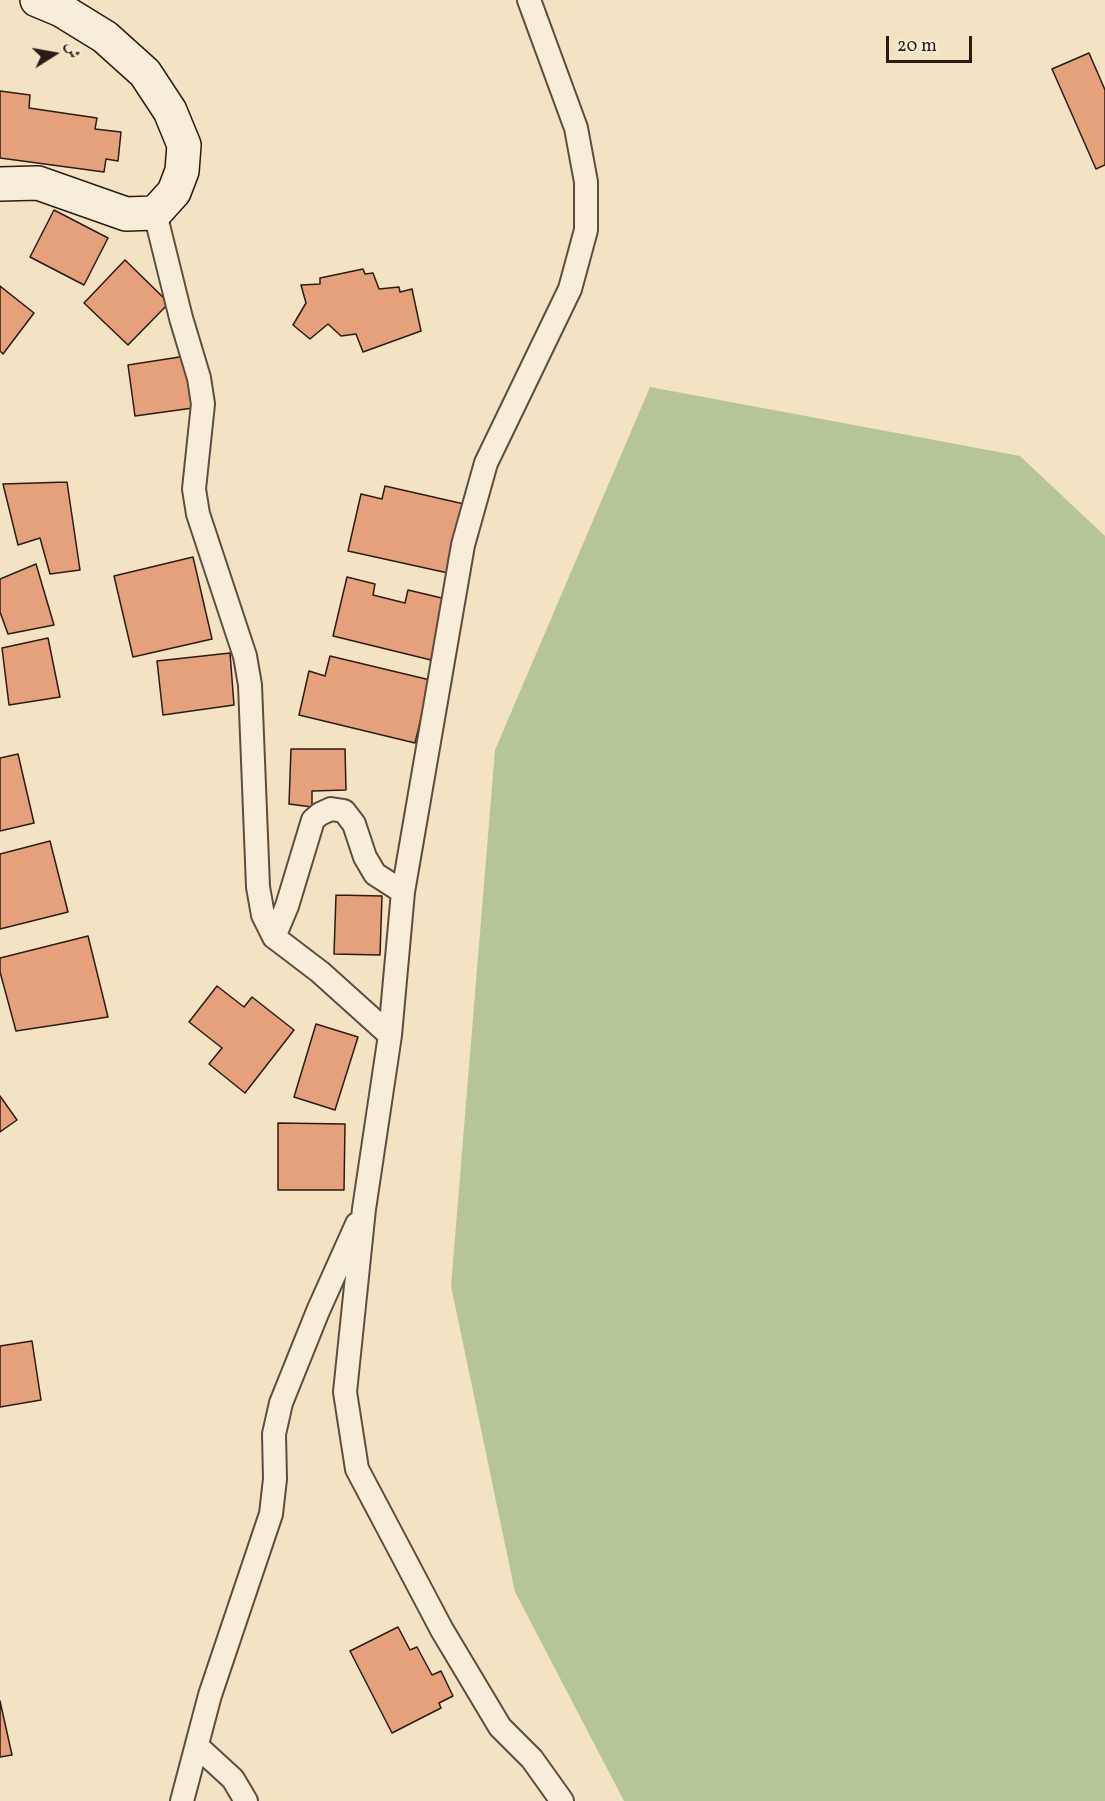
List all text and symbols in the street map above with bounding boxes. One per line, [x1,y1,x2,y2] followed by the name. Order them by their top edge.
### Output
[24,24,84,84] north arrow
[889,24,974,62] scale bar
[897,34,937,59] text: 20 m
[59,41,84,60] text: ش

